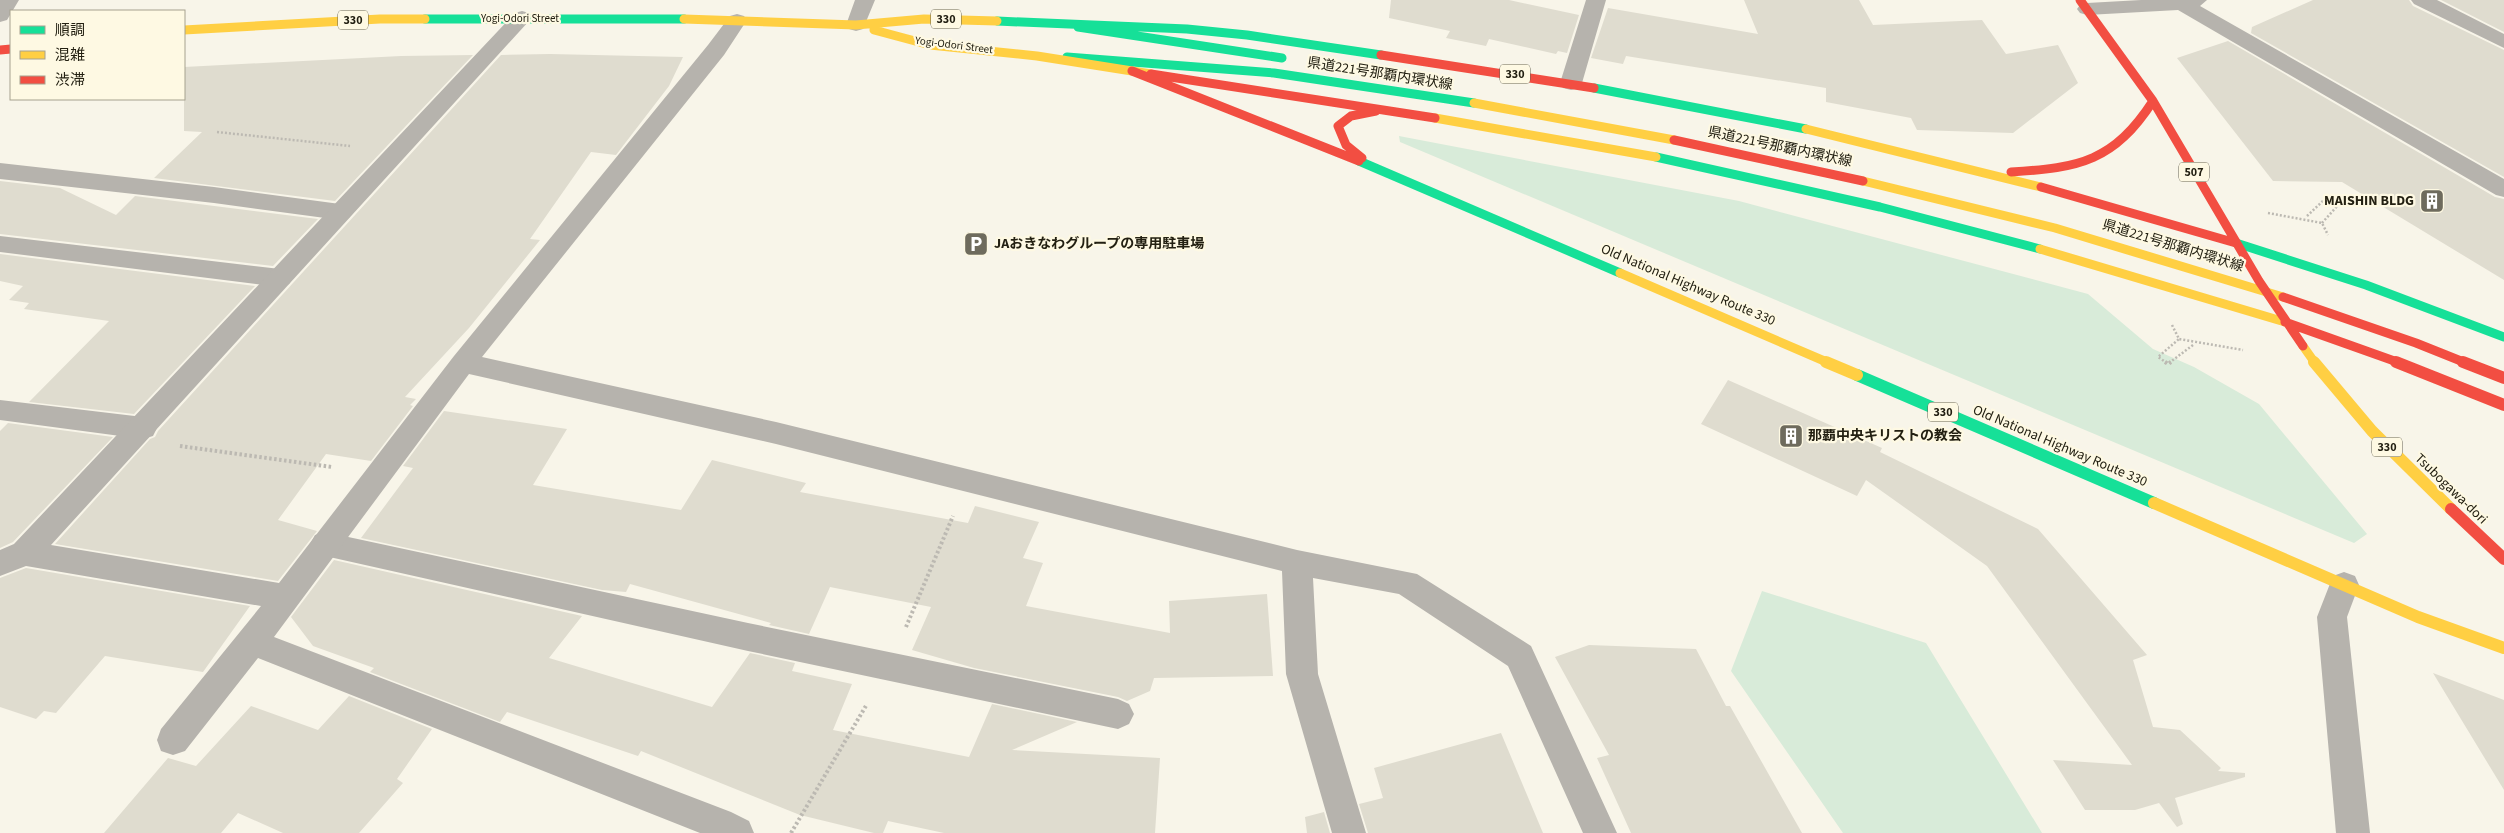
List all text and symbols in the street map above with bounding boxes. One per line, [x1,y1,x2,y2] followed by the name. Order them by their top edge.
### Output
[10,10,185,100] legend
[338,10,368,30] road number: 330
[931,10,961,28] road number: 330
[480,11,559,26] street label: Yogi-Odori Street
[55,20,85,41] text: 順調
[913,33,994,57] street label: Yogi-Odori Street
[55,45,85,66] text: 混雑
[1306,53,1454,95] street label: 県道221号那覇内環状線
[1500,64,1530,84] road number: 330
[55,70,85,91] text: 渋滞
[1706,122,1854,172] street label: 県道221号那覇内環状線
[2179,162,2209,182] road number: 507
[2419,188,2445,214] building icon: MAISHIN BLDG
[2324,191,2414,211] place label: MAISHIN BLDG
[2100,215,2246,277] street label: 県道221号那覇内環状線
[963,231,989,257] parking icon: JAおきなわグループの専用駐車場
[994,234,1204,254] place label: JAおきなわグループの専用駐車場
[1598,239,1778,331] street label: Old National Highway Route 330
[1970,400,2150,492] street label: Old National Highway Route 330
[1928,402,1958,422] road number: 330
[1778,423,1804,449] building icon: 那覇中央キリストの教会
[1808,426,1962,446] place label: 那覇中央キリストの教会
[2372,438,2402,457] road number: 330
[2410,449,2492,529] street label: Tsubogawa-dori

